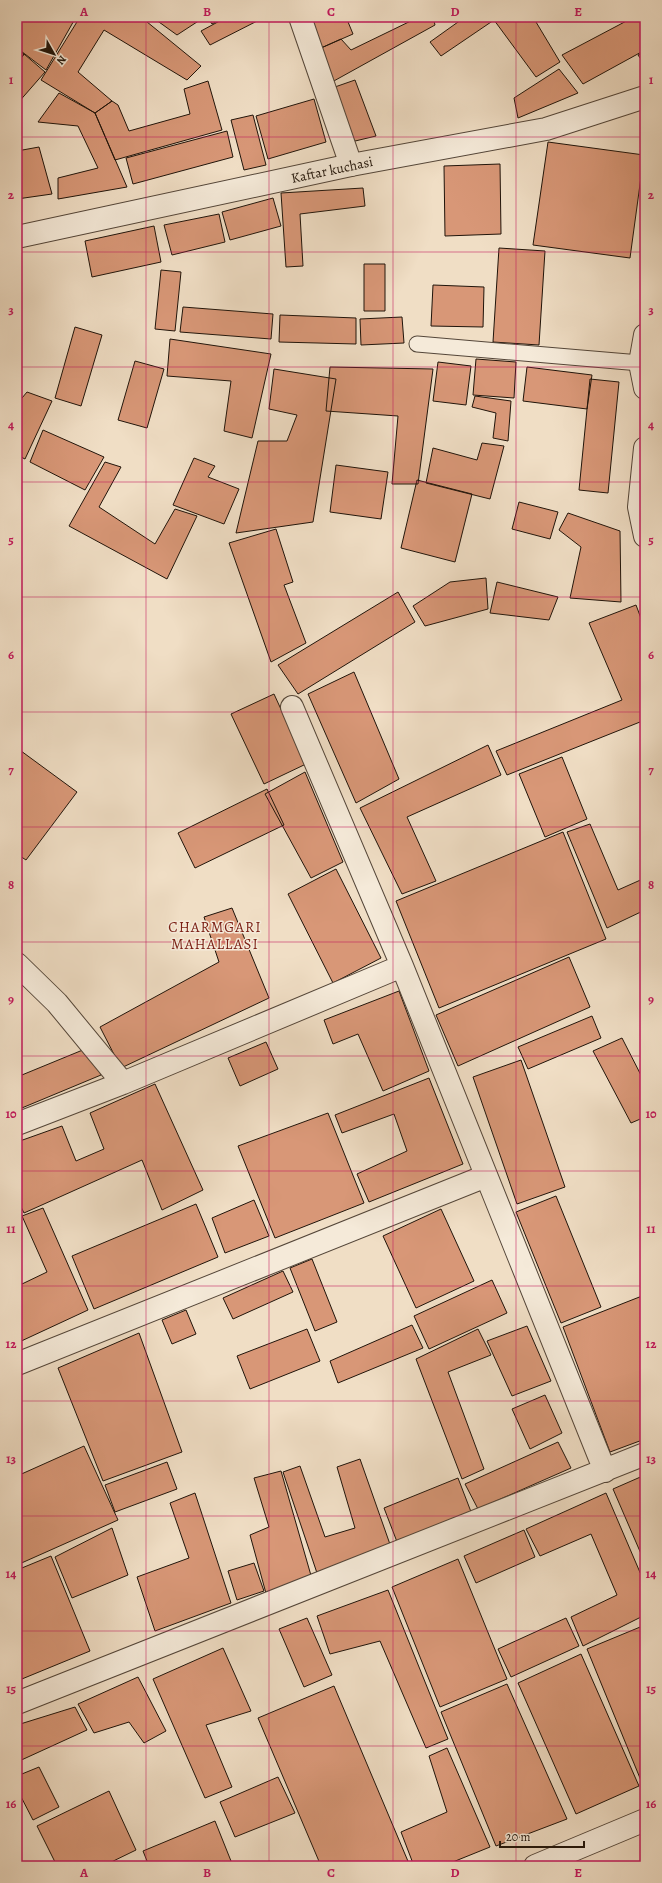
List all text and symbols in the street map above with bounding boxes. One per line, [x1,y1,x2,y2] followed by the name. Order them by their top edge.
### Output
[79,3,89,20] text: A
[203,3,211,20] text: B
[327,3,335,20] text: C
[450,3,460,20] text: D
[574,3,582,20] text: E
[34,34,74,74] north arrow
[53,52,70,68] text: N
[9,71,14,88] text: 1
[649,71,654,88] text: 1
[289,152,375,188] street label: Kaftar kuchasi
[8,186,15,203] text: 2
[648,186,655,203] text: 2
[8,301,14,318] text: 3
[648,301,654,318] text: 3
[8,416,14,433] text: 4
[648,416,654,433] text: 4
[8,531,14,548] text: 5
[648,531,654,548] text: 5
[8,646,14,663] text: 6
[648,646,654,663] text: 6
[8,761,14,778] text: 7
[648,761,654,778] text: 7
[8,876,14,893] text: 8
[648,876,654,893] text: 8
[168,917,262,954] district label: CHARMGARI MAHALLASI
[8,991,14,1008] text: 9
[648,991,654,1008] text: 9
[5,1105,17,1122] text: 10
[645,1105,657,1122] text: 10
[6,1220,16,1237] text: 11
[646,1220,656,1237] text: 11
[6,1335,17,1352] text: 12
[646,1335,657,1352] text: 12
[6,1450,17,1467] text: 13
[646,1450,657,1467] text: 13
[6,1565,16,1582] text: 14
[646,1565,656,1582] text: 14
[6,1680,17,1697] text: 15
[646,1680,657,1697] text: 15
[6,1795,16,1812] text: 16
[646,1795,656,1812] text: 16
[500,1823,584,1849] scale bar
[506,1829,530,1845] text: 20 m
[79,1864,89,1881] text: A
[203,1864,211,1881] text: B
[327,1864,335,1881] text: C
[450,1864,460,1881] text: D
[574,1864,582,1881] text: E

